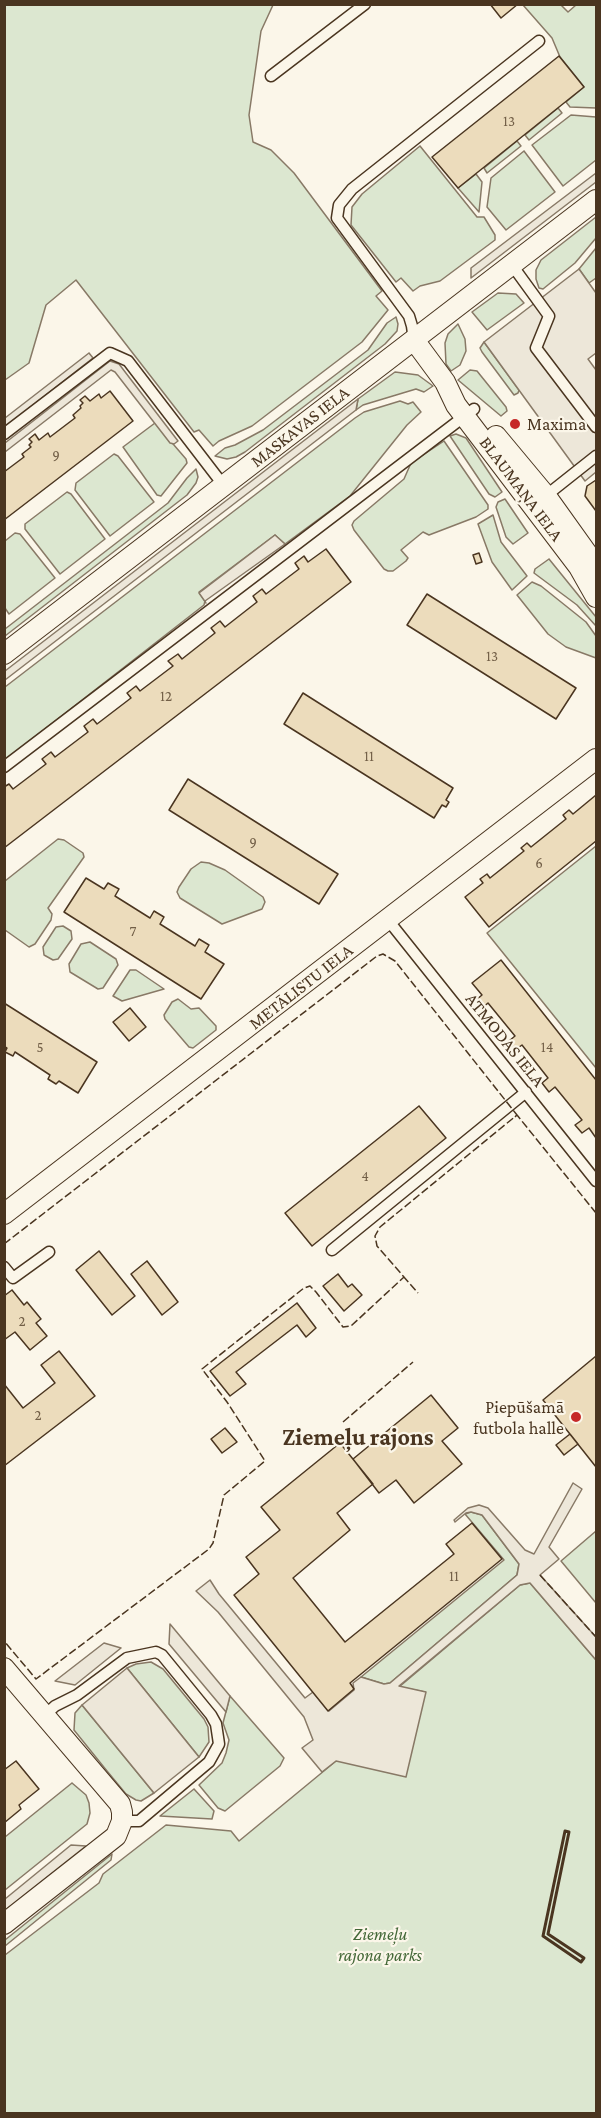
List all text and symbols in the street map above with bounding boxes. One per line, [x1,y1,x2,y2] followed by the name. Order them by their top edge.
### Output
[503,112,515,130] house number: 13
[246,382,354,472] street label: MASKAVAS IELA
[527,413,586,435] place label: Maxima
[508,417,522,431] marker: Maxima
[475,432,567,546] street label: BLAUMAŅA IELA
[52,446,60,464] house number: 9
[486,647,498,665] house number: 13
[160,687,172,705] house number: 12
[364,747,374,765] house number: 11
[249,833,257,851] house number: 9
[535,854,543,872] house number: 6
[130,922,136,940] house number: 7
[245,940,357,1034] street label: METĀLISTU IELA
[461,989,549,1091] street label: ATMODAS IELA
[36,1038,44,1056] house number: 5
[541,1038,553,1056] house number: 14
[361,1167,369,1185] house number: 4
[18,1312,26,1330] house number: 2
[473,1396,564,1438] place label: Piepūšamā futbola halle
[34,1406,42,1424] house number: 2
[569,1410,583,1424] marker: Piepūšamā futbola halle
[282,1424,434,1452] district label: Ziemeļu rajons
[449,1567,459,1585] house number: 11
[338,1923,422,1966] park label: Ziemeļu rajona parks

